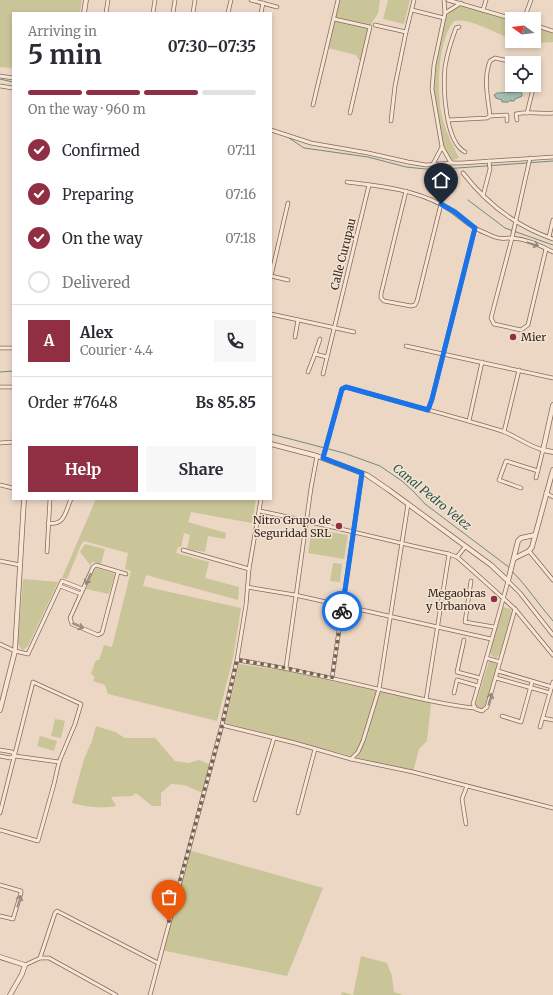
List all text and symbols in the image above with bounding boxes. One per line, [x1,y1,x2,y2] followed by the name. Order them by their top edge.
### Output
[505,12,541,48] north arrow
[505,12,541,92] map controls
[28,23,97,40] text: Arriving in
[168,37,256,56] text: 07:30–07:35
[28,38,102,71] text: 5 min
[505,56,541,92] button: locate
[28,101,146,118] text: On the way · 960 m
[28,139,50,161] icon: check
[62,141,140,160] text: Confirmed
[227,142,256,159] text: 07:11
[424,163,458,204] pin
[430,169,452,191] icon: home
[28,183,50,205] icon: check
[62,185,134,204] text: Preparing
[225,186,256,203] text: 07:16
[327,217,359,291] street label: Calle Curupau
[28,227,50,249] icon: check
[62,229,143,248] text: On the way
[225,230,256,247] text: 07:18
[526,241,539,248] one-way arrow
[62,273,130,292] text: Delivered
[214,320,256,362] button: phone
[80,323,113,342] text: Alex
[521,330,546,344] place label: Mier
[44,331,54,350] text: A
[508,332,518,342] marker: Mier
[80,342,153,359] text: Courier · 4.4
[28,393,118,412] text: Order #7648
[196,393,256,412] text: Bs 85.85
[28,446,138,492] button: Help
[146,446,256,492] button: Share
[390,460,475,533] water label: Canal Pedro Velez
[253,513,331,540] place label: Nitro Grupo de Seguridad SRL
[334,521,344,531] marker: Nitro Grupo de Seguridad SRL
[84,572,91,584] one-way arrow
[426,586,486,613] place label: Megaobras y Urbanova
[322,591,362,631] courier
[489,594,499,604] marker: Megaobras y Urbanova
[331,600,353,622] icon: bike
[71,623,83,631] one-way arrow
[487,693,494,706] one-way arrow
[152,880,186,921] pin
[158,886,180,908] icon: bag
[16,894,23,907] one-way arrow

